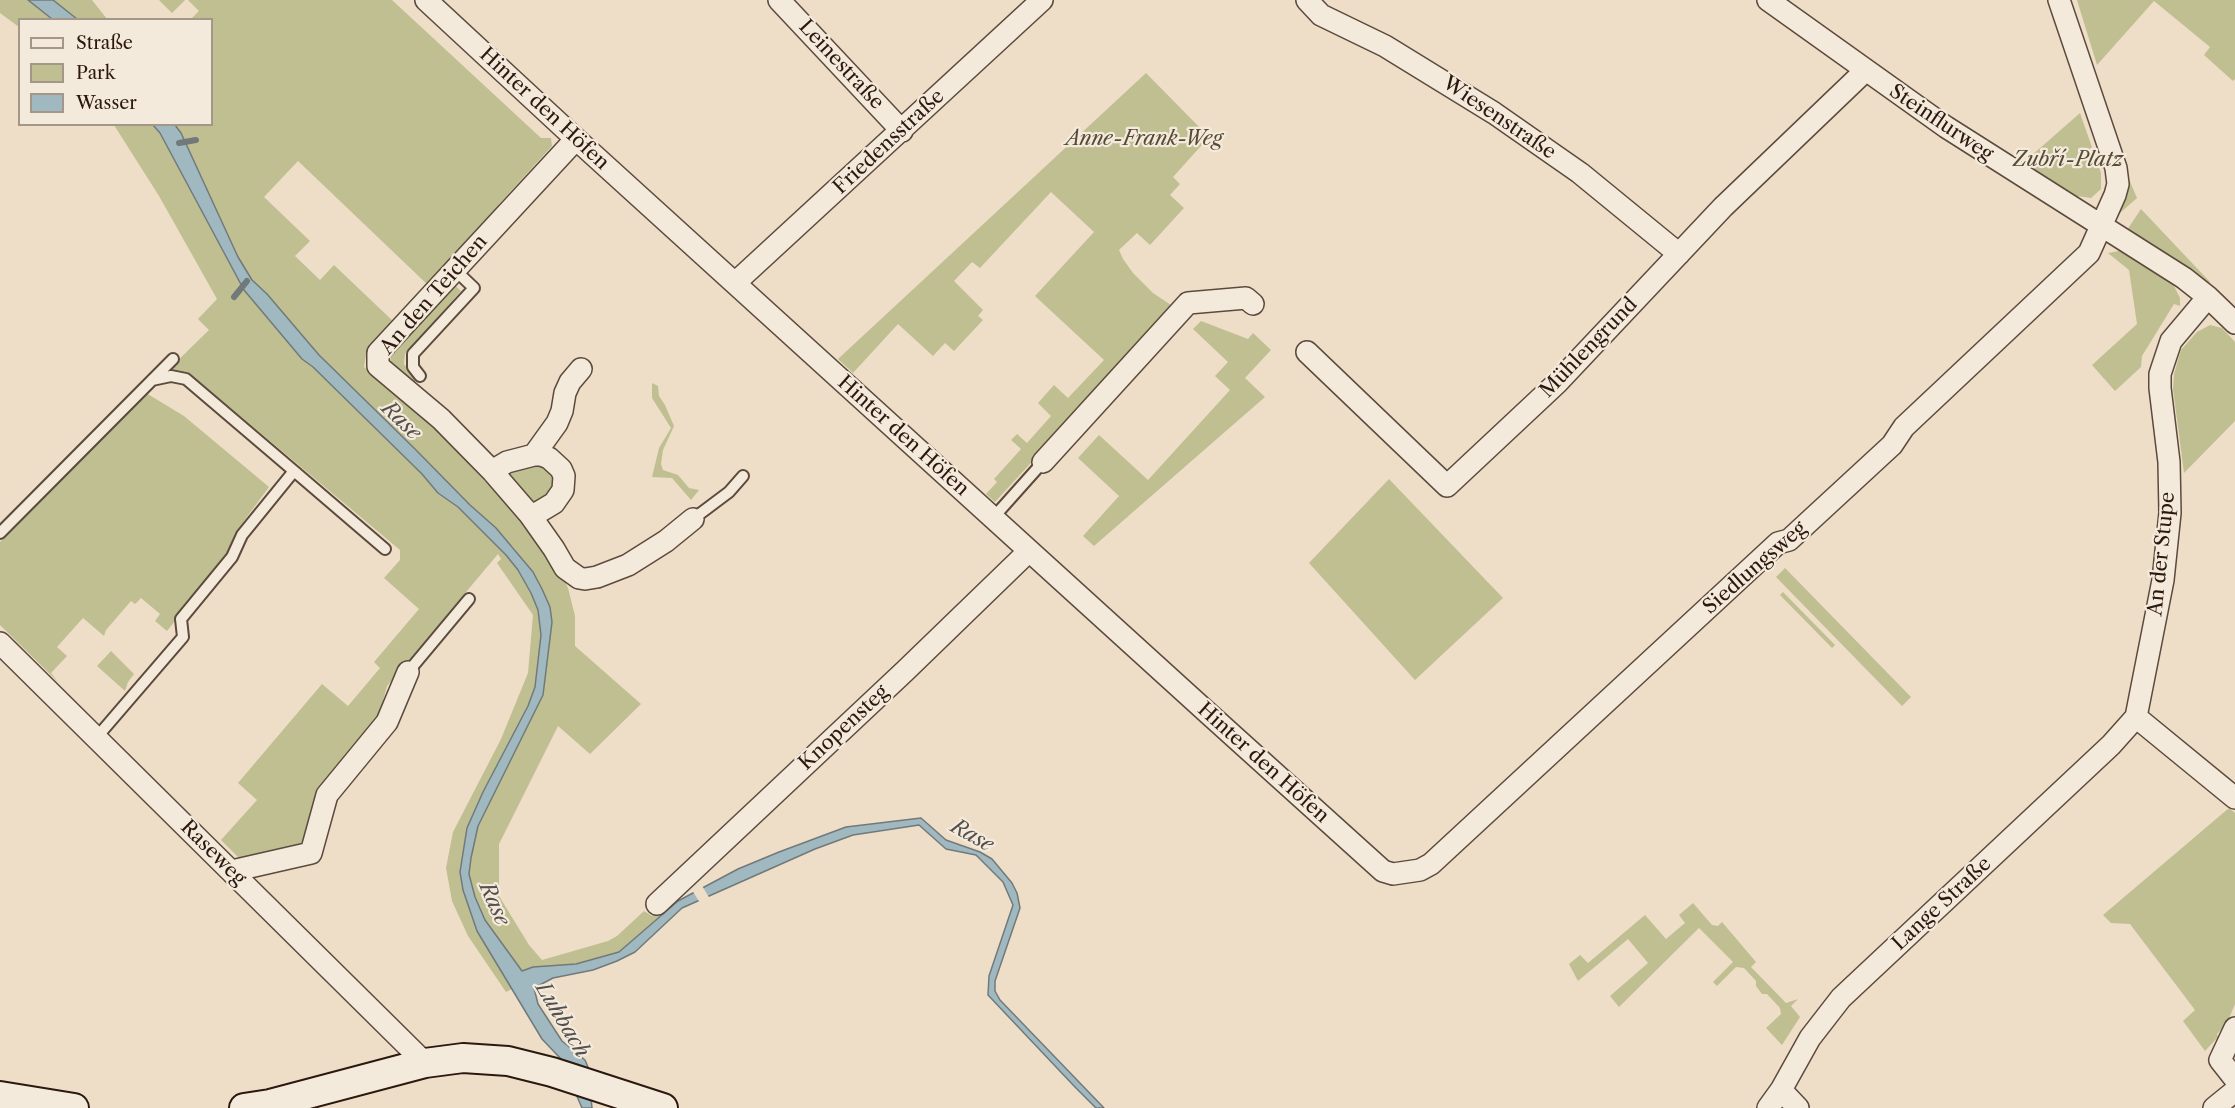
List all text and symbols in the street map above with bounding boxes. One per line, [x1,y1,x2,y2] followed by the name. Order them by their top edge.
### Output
[793,15,889,115] street label: Leinestraße
[18,18,213,126] legend
[76,32,133,54] text: Straße
[474,43,614,175] street label: Hinter den Höfen
[76,62,115,84] text: Park
[1438,71,1560,165] street label: Wiesenstraße
[1885,80,1997,166] street label: Steinflurweg
[829,84,949,200] street label: Friedensstraße
[76,92,137,114] text: Wasser
[1065,127,1223,151] park label: Anne-Frank-Weg
[2013,148,2123,172] park label: Zubří-Platz
[375,230,493,360] street label: An den Teichen
[1535,293,1643,403] street label: Mühlengrund
[832,371,974,501] street label: Hinter den Höfen
[376,396,426,446] water label: Rase
[2144,491,2180,617] street label: An der Stupe
[1698,517,1812,619] street label: Siedlungsweg
[794,680,894,776] street label: Knopensteg
[1192,698,1334,828] street label: Hinter den Höfen
[946,814,998,858] water label: Rase
[175,815,251,891] street label: Raseweg
[1888,852,1996,956] street label: Lange Straße
[473,878,515,930] water label: Rase
[530,978,594,1062] water label: Luhbach

